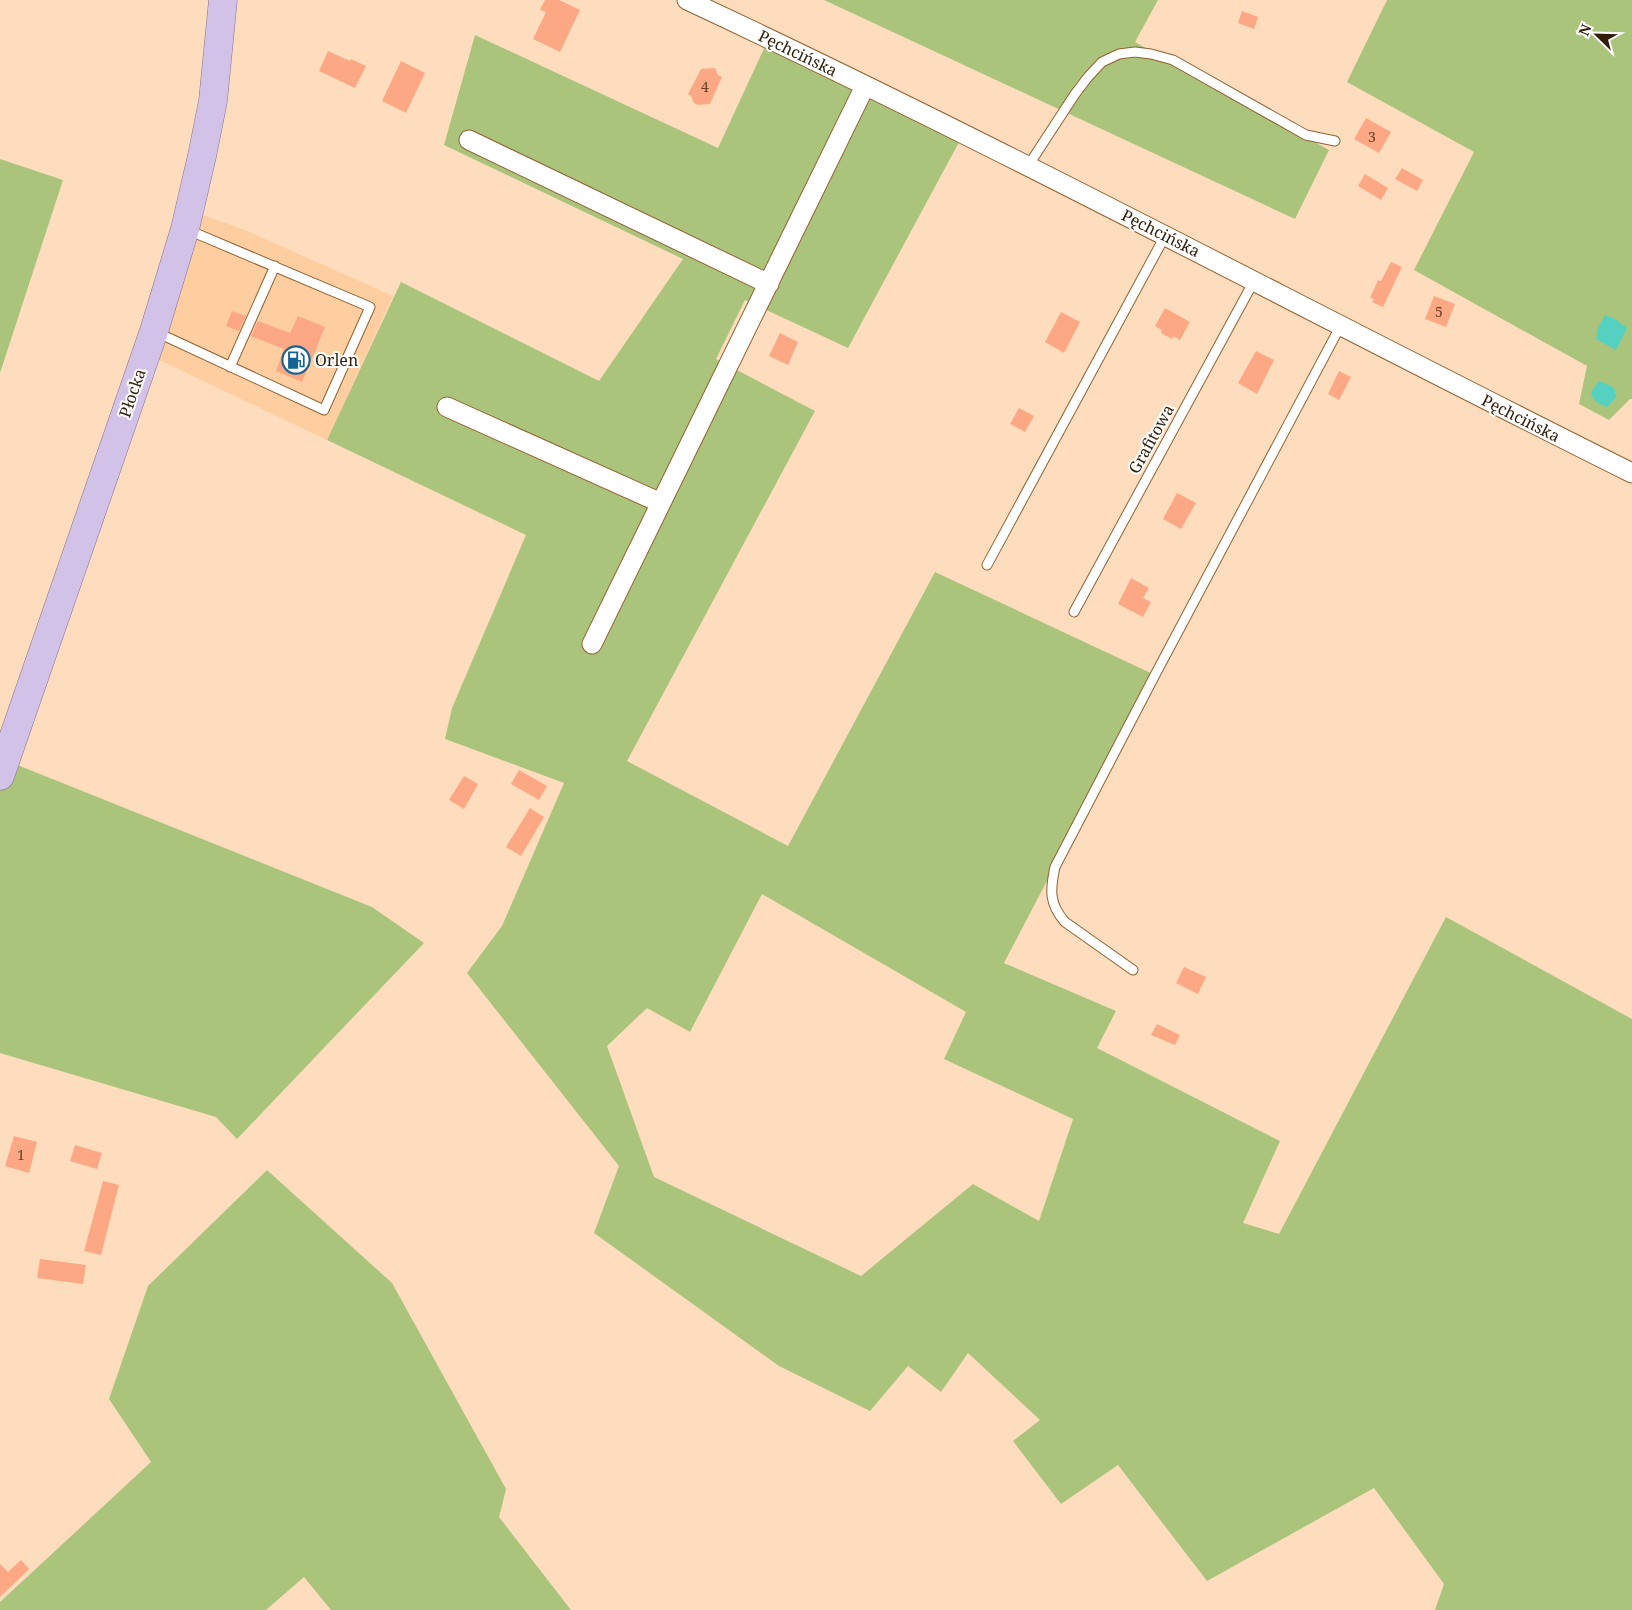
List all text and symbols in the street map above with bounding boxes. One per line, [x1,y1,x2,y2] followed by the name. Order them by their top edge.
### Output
[1572,10,1622,60] north arrow
[1574,21,1595,39] text: N
[755,24,841,82] street label: Pęchcińska
[701,77,709,96] house number: 4
[1368,127,1376,146] house number: 3
[1118,204,1204,262] street label: Pęchcińska
[1435,302,1443,321] house number: 5
[281,345,311,375] fuel station icon: Orlen
[315,349,358,371] place label: Orlen
[113,366,151,420] street label: Płocka
[1478,389,1564,447] street label: Pęchcińska
[1123,400,1179,478] street label: Grafitowa
[17,1145,25,1164] house number: 1

